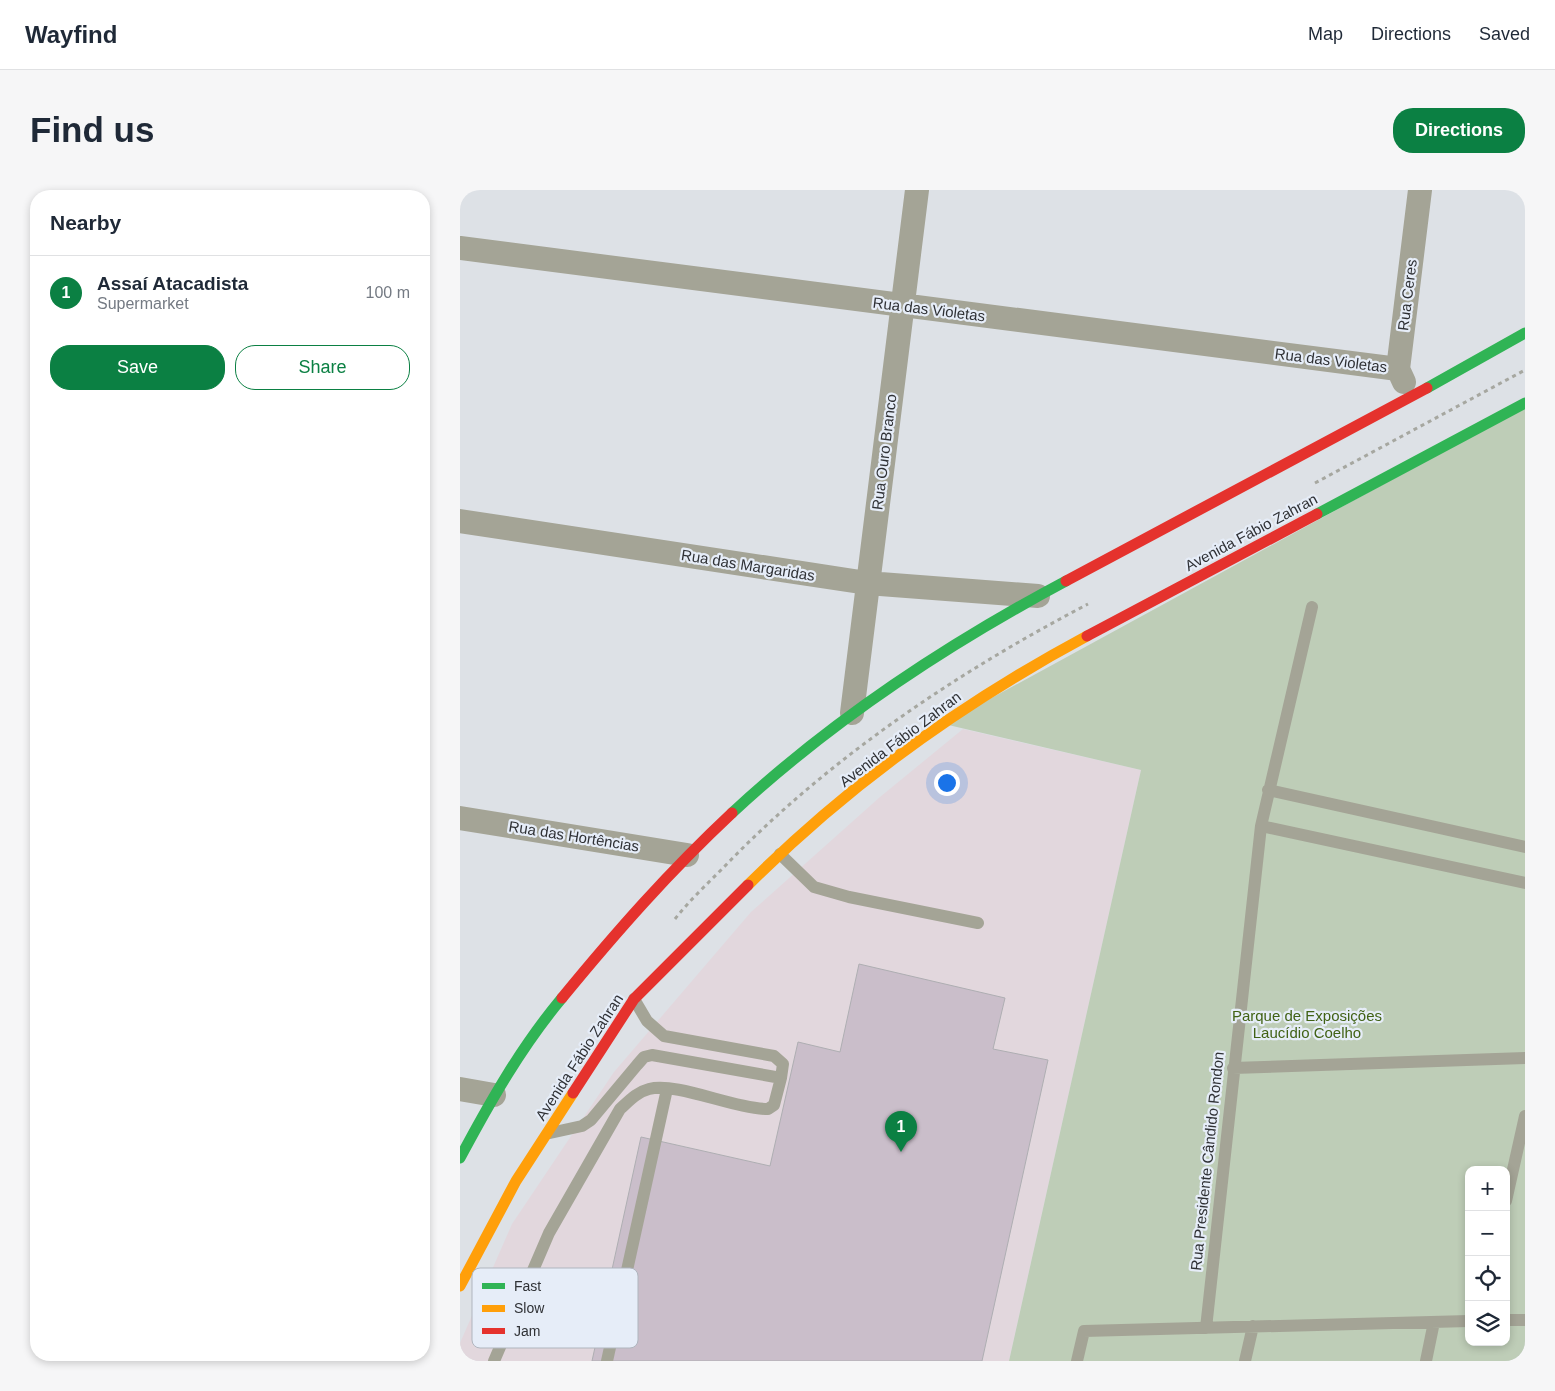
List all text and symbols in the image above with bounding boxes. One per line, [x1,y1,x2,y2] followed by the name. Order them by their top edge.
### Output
[25,21,117,48] text: Wayfind
[1308,24,1343,44] text: Map
[1371,24,1451,44] text: Directions
[1479,24,1530,44] text: Saved
[1393,108,1525,153] button: Directions
[30,110,154,149] text: Find us
[50,211,121,234] text: Nearby
[1394,258,1420,332] street label: Rua Ceres
[97,273,248,294] text: Assaí Atacadista
[62,284,70,301] text: 1
[366,284,410,301] text: 100 m
[872,294,986,324] street label: Rua das Violetas
[97,295,189,312] text: Supermarket
[50,345,225,390] button: Save
[235,345,410,390] button: Share
[1274,345,1388,375] street label: Rua das Violetas
[868,393,900,511] street label: Rua Ouro Branco
[1182,490,1320,574] street label: Avenida Fábio Zahran
[680,546,816,584] street label: Rua das Margaridas
[836,688,964,790] street label: Avenida Fábio Zahran
[934,770,960,796] your location
[508,817,640,855] street label: Rua das Hortências
[532,991,626,1123] street label: Avenida Fábio Zahran
[1232,1007,1382,1041] park label: Parque de Exposições Laucídio Coelho
[1187,1051,1227,1271] street label: Rua Presidente Cândido Rondon
[885,1111,917,1152] pin: 1
[1465,1166,1510,1346] map controls
[1465,1166,1510,1211] button: +
[1465,1211,1510,1256] button: −
[1465,1256,1510,1301] button: locate
[472,1268,638,1348] legend
[514,1278,541,1294] text: Fast
[514,1300,545,1316] text: Slow
[1465,1301,1510,1346] button: layers
[514,1323,540,1339] text: Jam

